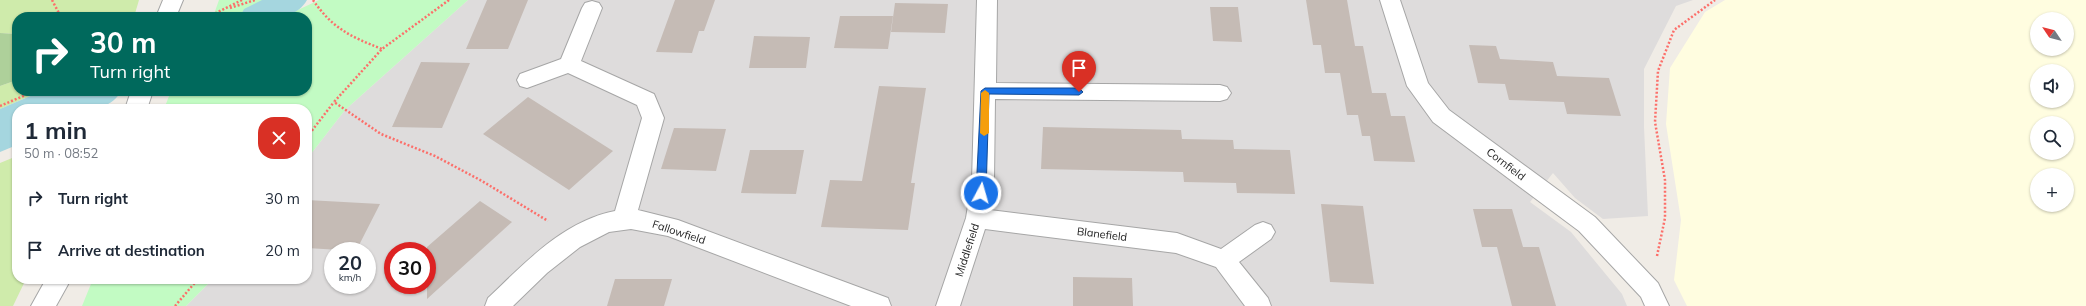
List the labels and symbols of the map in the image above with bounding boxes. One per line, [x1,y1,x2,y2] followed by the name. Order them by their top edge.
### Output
[2030,12,2074,56] north arrow
[1062,51,1096,92] pin
[1484,145,1528,183] street label: Cornfield
[960,172,1002,214] position arrow
[651,217,707,247] street label: Fallowfield
[952,222,982,278] street label: Middlefield
[1076,224,1128,244] street label: Blanefield
[384,242,436,294] speed limit sign: 30

